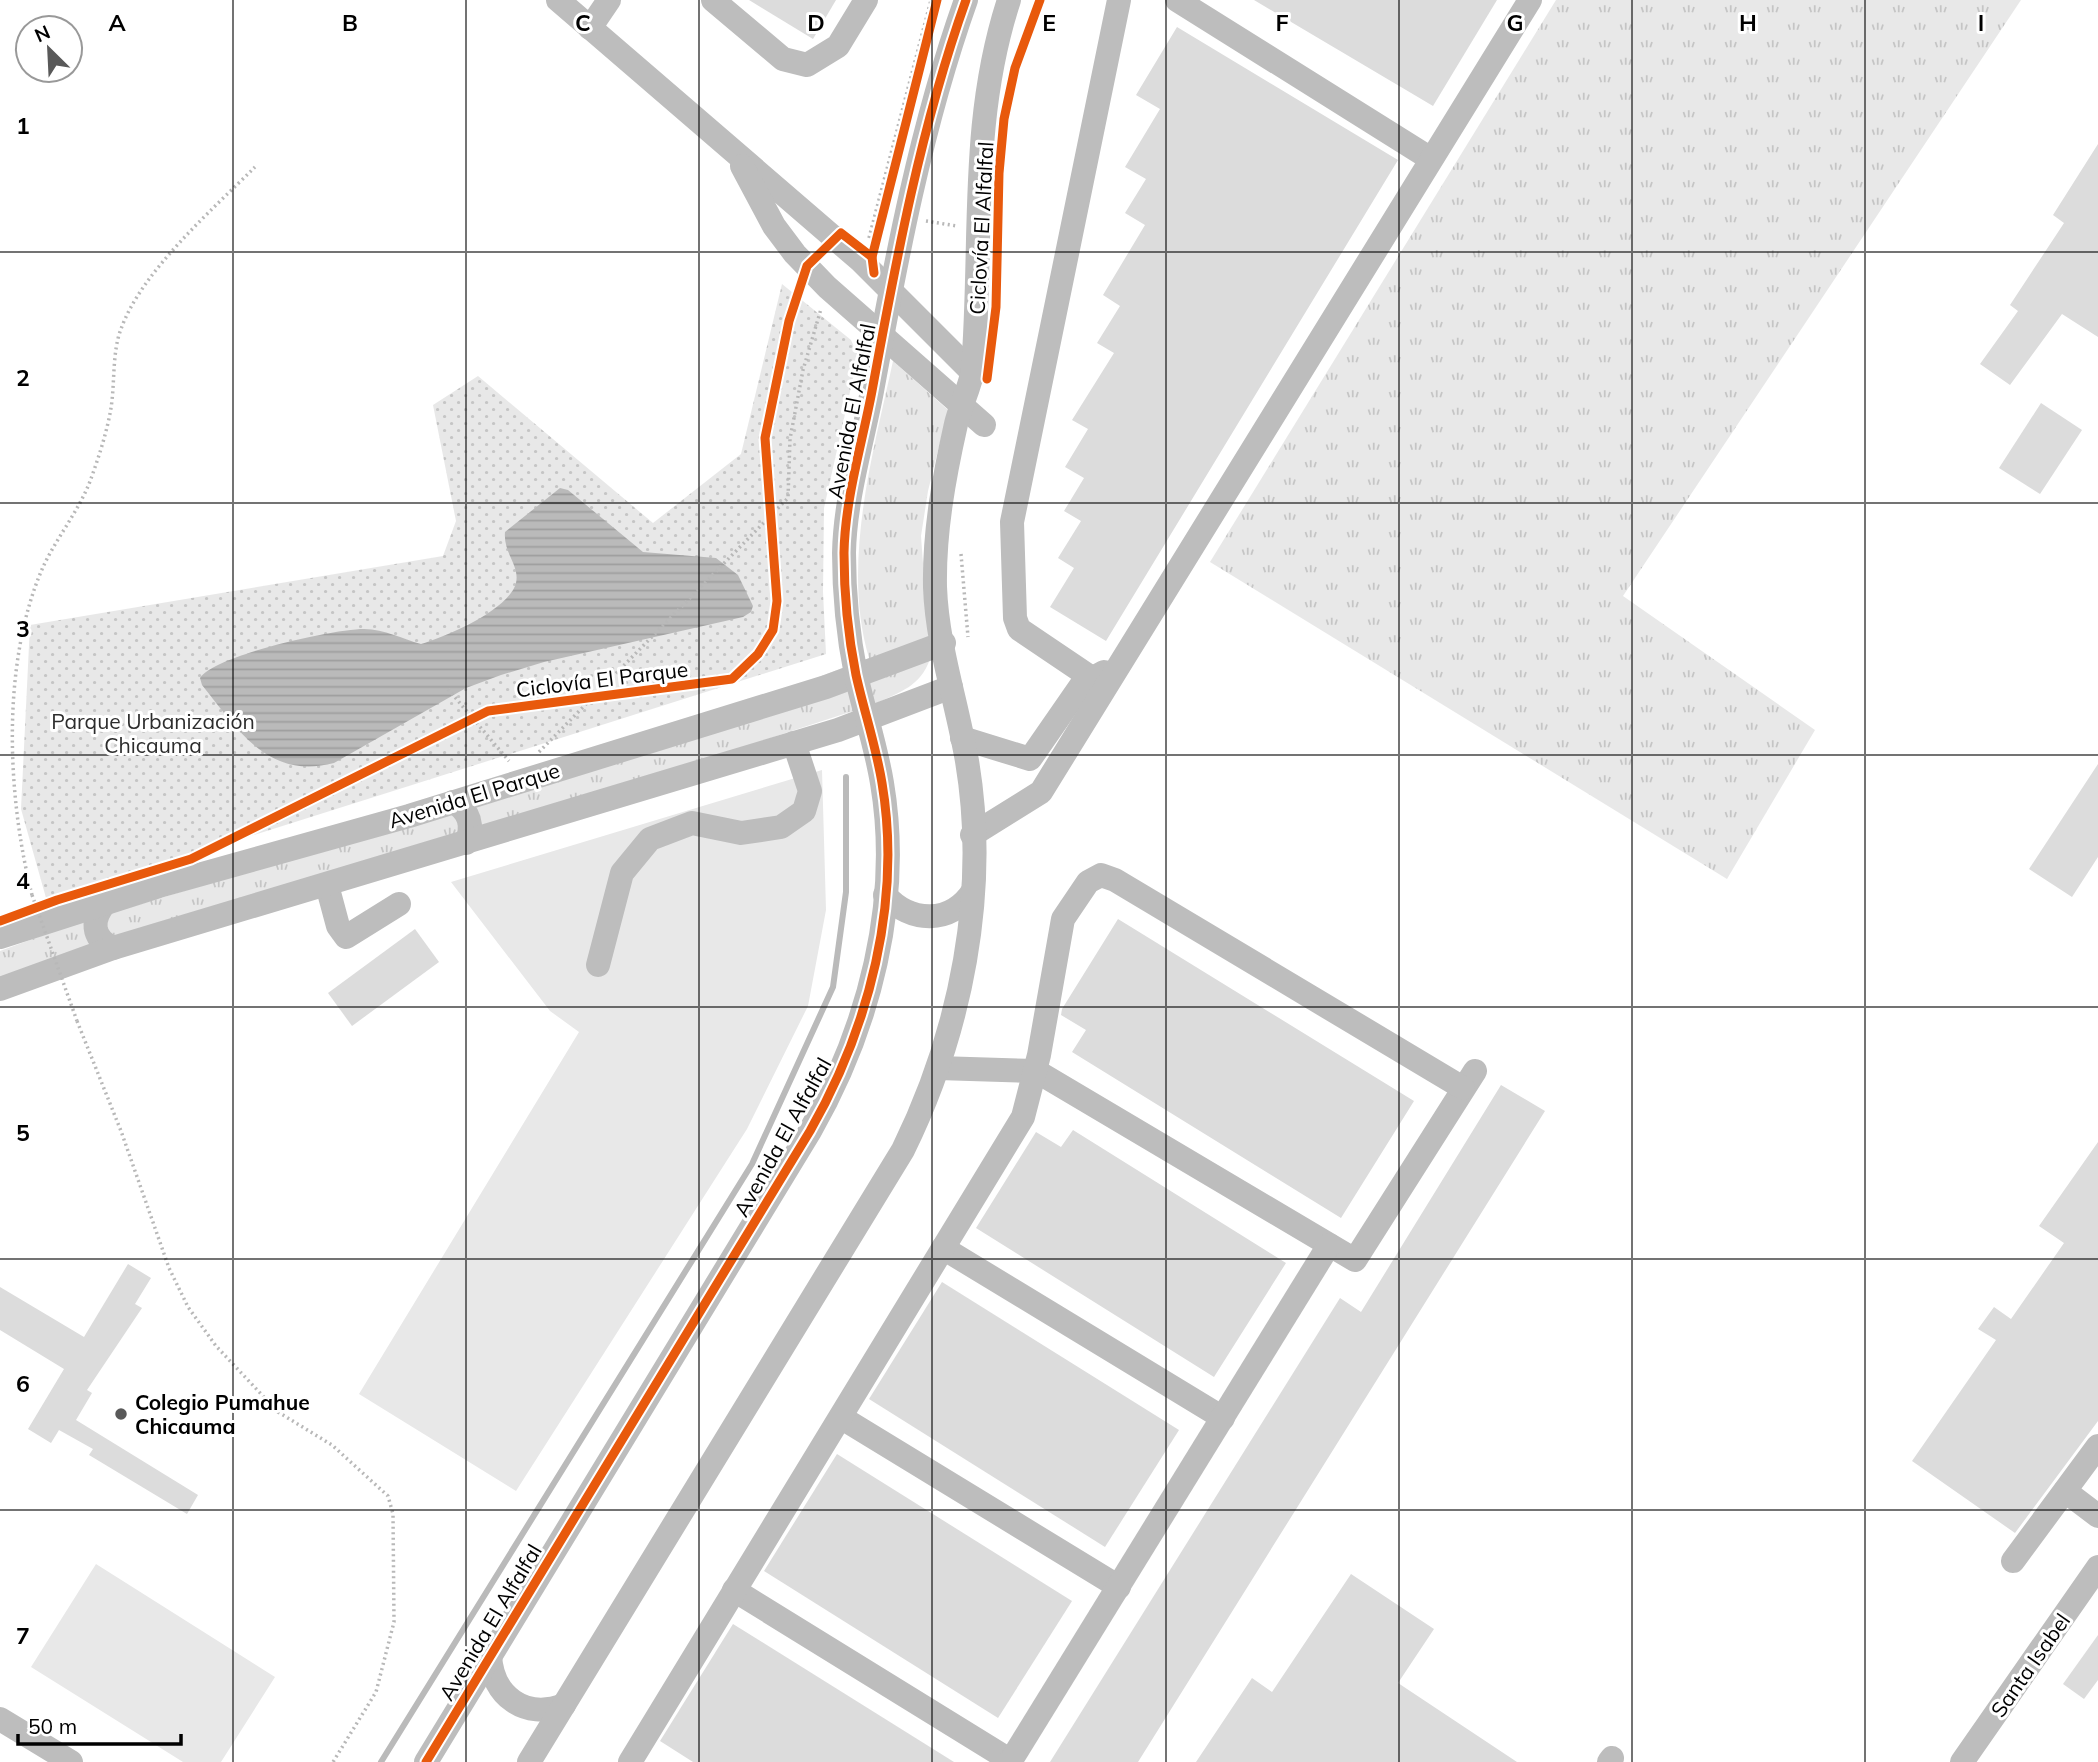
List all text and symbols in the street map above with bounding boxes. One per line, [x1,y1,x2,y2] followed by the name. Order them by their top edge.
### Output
[108,8,126,37] text: A
[342,8,358,37] text: B
[575,8,591,37] text: C
[807,8,825,37] text: D
[1042,8,1056,37] text: E
[1275,8,1289,37] text: F
[1506,8,1524,37] text: G
[1739,8,1757,37] text: H
[1978,8,1984,37] text: I
[14,14,84,84] north arrow
[31,20,54,47] text: N
[16,111,30,140] text: 1
[963,141,999,315] street label: Ciclovía El Alfalfal
[821,321,881,501] street label: Avenida El Alfalfal
[16,363,30,392] text: 2
[16,614,30,643] text: 3
[515,656,689,702] street label: Ciclovía El Parque
[51,708,255,758] park label: Parque Urbanización Chicauma
[385,757,563,833] street label: Avenida El Parque
[16,866,30,895] text: 4
[728,1053,836,1221] street label: Avenida El Alfalfal
[16,1118,30,1147] text: 5
[16,1369,30,1398] text: 6
[135,1389,310,1439] place label: Colegio Pumahue Chicauma
[113,1406,129,1422] marker: Colegio Pumahue Chicauma
[433,1539,547,1705] street label: Avenida El Alfalfal
[1985,1608,2075,1722] street label: Santa Isabel
[16,1621,30,1650] text: 7
[18,1702,180,1746] scale bar
[28,1713,77,1739] text: 50 m

